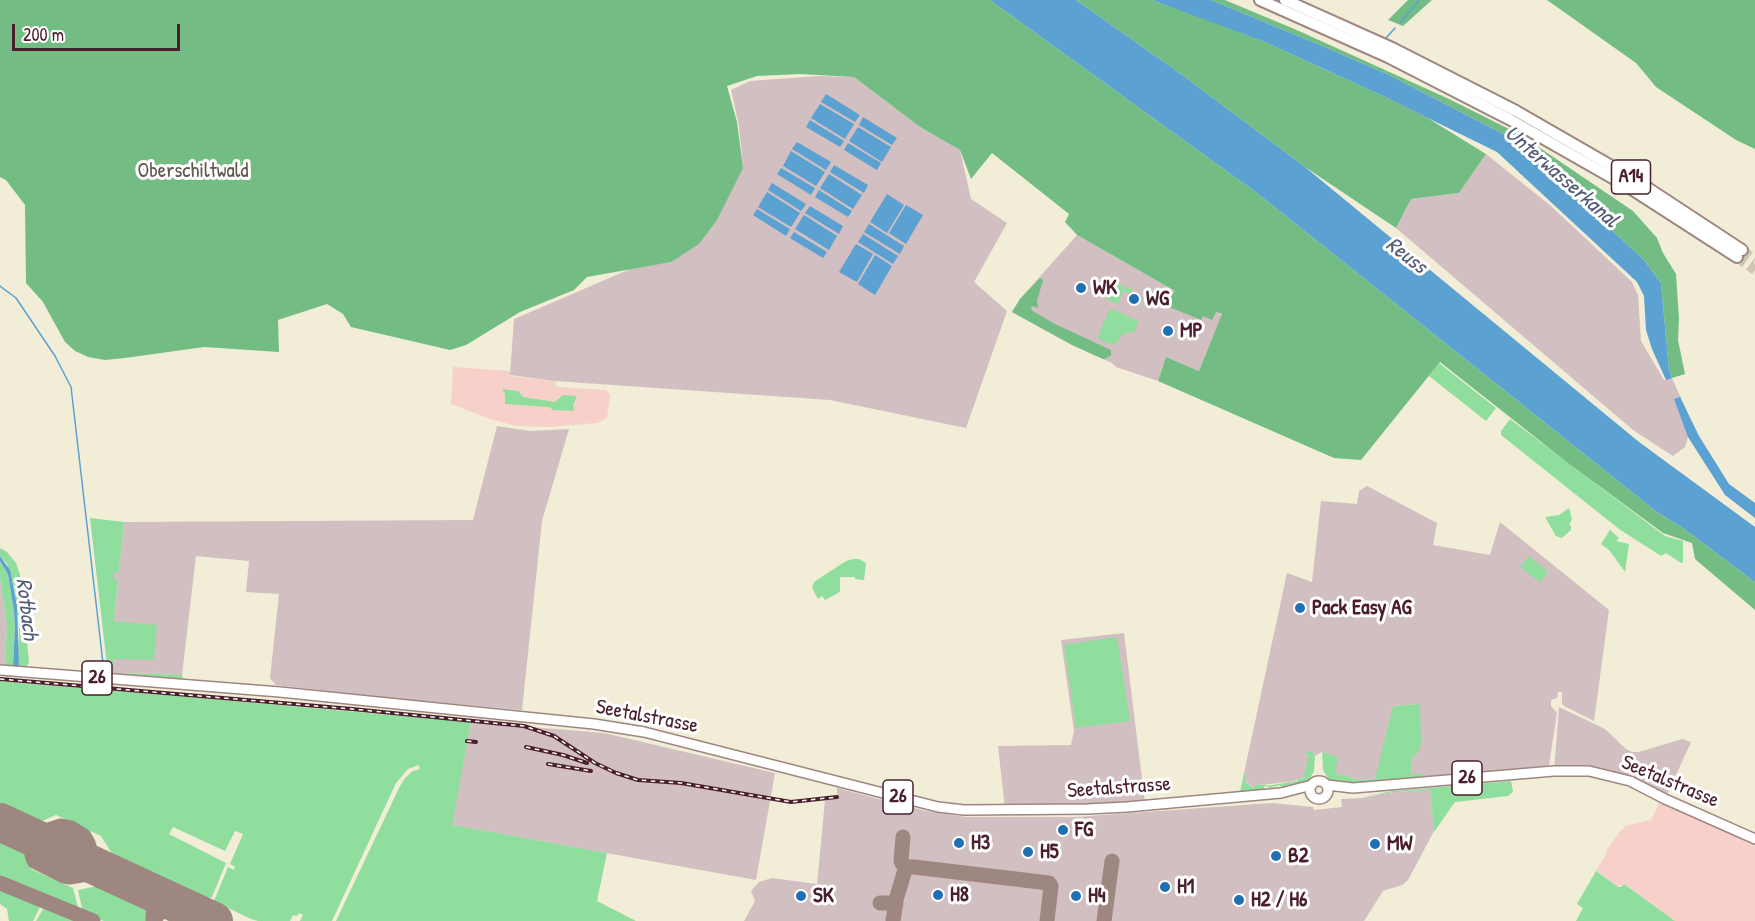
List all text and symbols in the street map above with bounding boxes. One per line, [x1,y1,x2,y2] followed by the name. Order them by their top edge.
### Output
[15,12,183,50] scale bar
[23,22,64,47] text: 200 m
[1499,120,1623,234] water label: Unterwasserkanal
[137,158,249,184] park label: Oberschiltwald
[1612,160,1650,194] road number: A14
[1380,232,1432,280] water label: Reuss
[1093,275,1117,301] place label: WK
[1074,281,1088,295] marker: WK
[1146,286,1169,312] place label: WG
[1127,292,1141,306] marker: WG
[1180,318,1203,344] place label: MP
[1161,324,1175,338] marker: MP
[9,577,43,641] water label: Rotbach
[1312,595,1412,621] place label: Pack Easy AG
[1293,601,1307,615] marker: Pack Easy AG
[82,661,112,695] road number: 26
[594,695,700,739] street label: Seetalstrasse
[1617,750,1723,814] street label: Seetalstrasse
[1452,761,1482,795] road number: 26
[1066,772,1172,804] street label: Seetalstrasse
[883,780,913,814] road number: 26
[1075,817,1093,843] place label: FG
[1056,823,1070,837] marker: FG
[971,830,990,856] place label: H3
[1387,831,1412,857] place label: MW
[952,836,966,850] marker: H3
[1368,837,1382,851] marker: MW
[1040,839,1059,865] place label: H5
[1288,843,1308,869] place label: B2
[1021,845,1035,859] marker: H5
[1269,849,1283,863] marker: B2
[1177,874,1194,900] place label: H1
[1158,880,1172,894] marker: H1
[950,882,969,908] place label: H8
[813,883,834,909] place label: SK
[1088,883,1106,909] place label: H4
[1251,887,1307,913] place label: H2 / H6
[931,888,945,902] marker: H8
[794,889,808,903] marker: SK
[1069,889,1083,903] marker: H4
[1232,893,1246,907] marker: H2 / H6

